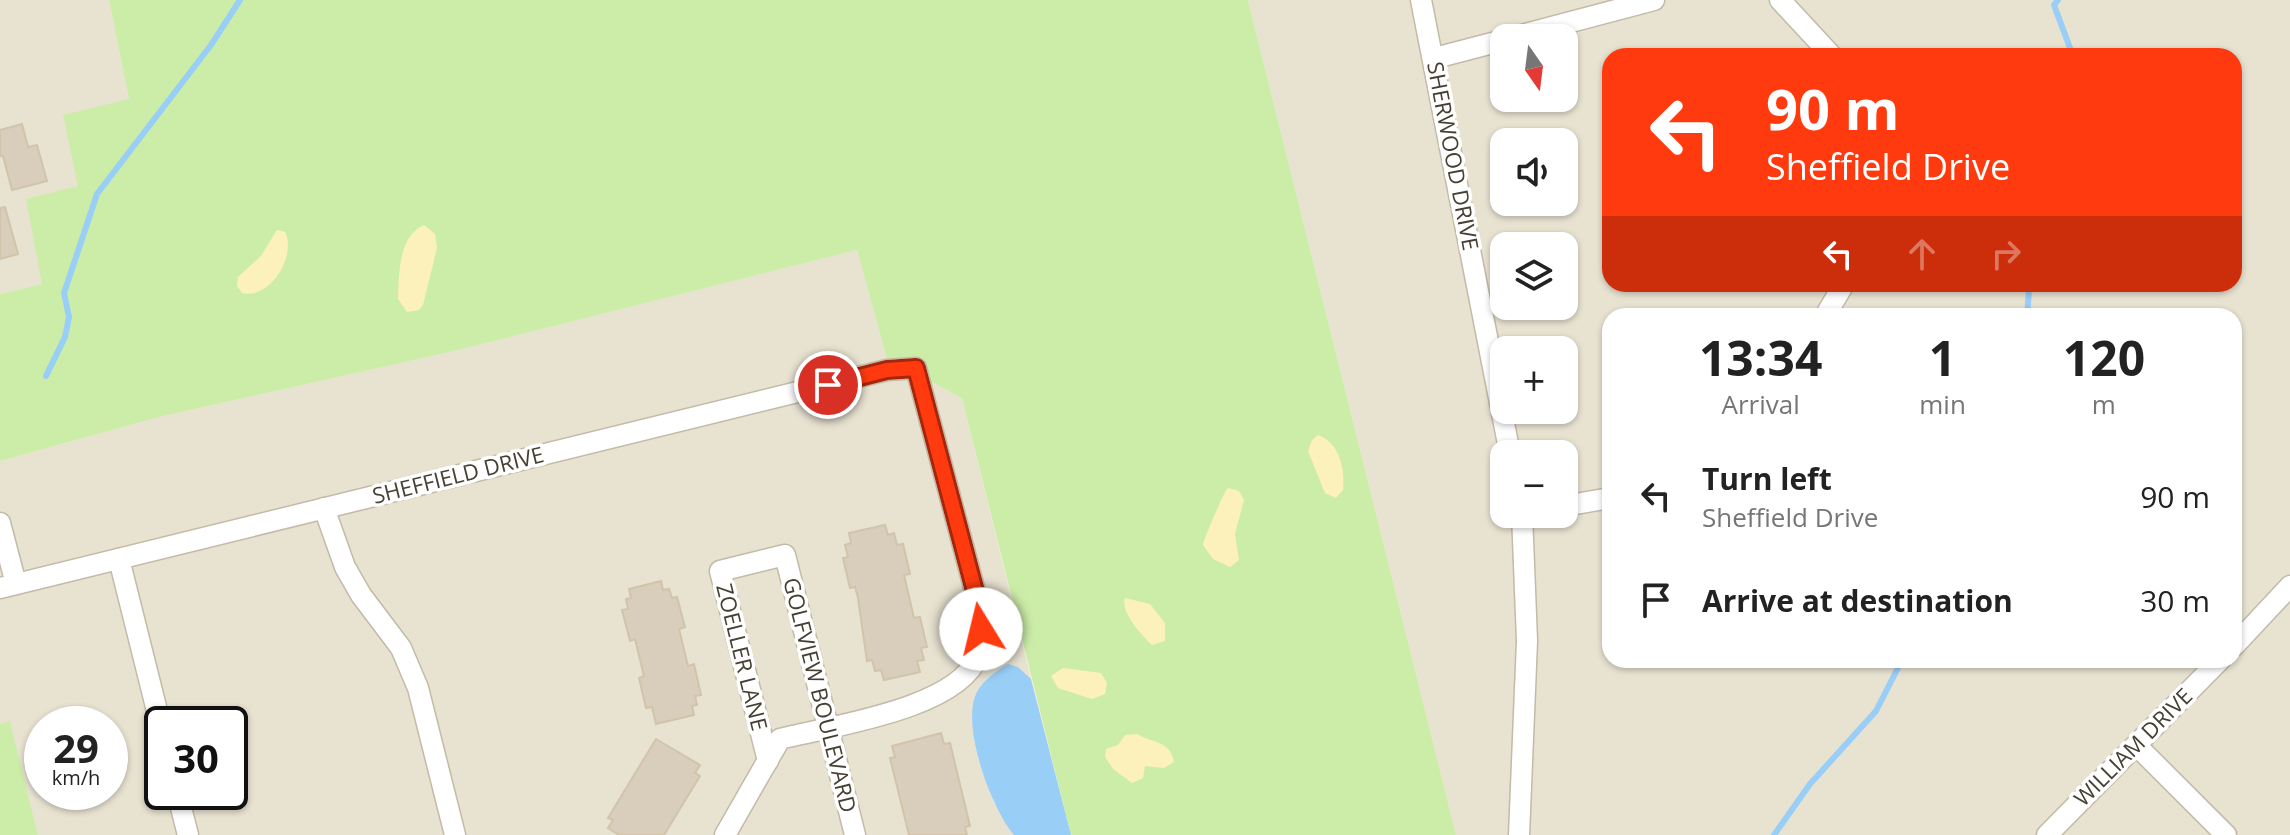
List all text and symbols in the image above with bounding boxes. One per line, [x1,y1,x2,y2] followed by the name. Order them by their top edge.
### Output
[1490,24,1578,112] north arrow
[1490,24,1578,528] map controls
[1421,59,1487,253] street label: SHERWOOD DRIVE
[1766,70,1900,146] text: 90 m
[1634,80,1738,184] icon: left
[1490,128,1578,216] button: sound
[1766,142,2010,191] text: Sheffield Drive
[1490,232,1578,320] button: layers
[1816,232,1860,276] icon: left
[1900,232,1944,276] icon: ahead
[1984,232,2028,276] icon: right
[1699,325,1822,390] text: 13:34
[1929,325,1956,390] text: 1
[2063,325,2145,390] text: 120
[1490,336,1578,424] button: +
[794,351,862,419] pin
[806,363,850,407] icon: arrive
[1721,386,1800,422] text: Arrival
[1919,386,1966,422] text: min
[2092,386,2116,422] text: m
[369,438,547,510] street label: SHEFFIELD DRIVE
[1490,440,1578,528] button: −
[1702,458,1832,499] text: Turn left
[1634,474,1678,518] icon: left
[2140,476,2210,517] text: 90 m
[1702,499,1878,535] text: Sheffield Drive
[777,574,865,815] street label: GOLFVIEW BOULEVARD
[1634,578,1678,622] icon: arrive
[710,580,776,733] street label: ZOELLER LANE
[1702,580,2013,621] text: Arrive at destination
[2140,580,2210,621] text: 30 m
[939,587,1023,671] position arrow
[2067,681,2198,812] street label: WILLIAM DRIVE
[144,706,248,810] speed limit sign: 30
[53,720,99,775] text: 29
[52,764,100,791] text: km/h

